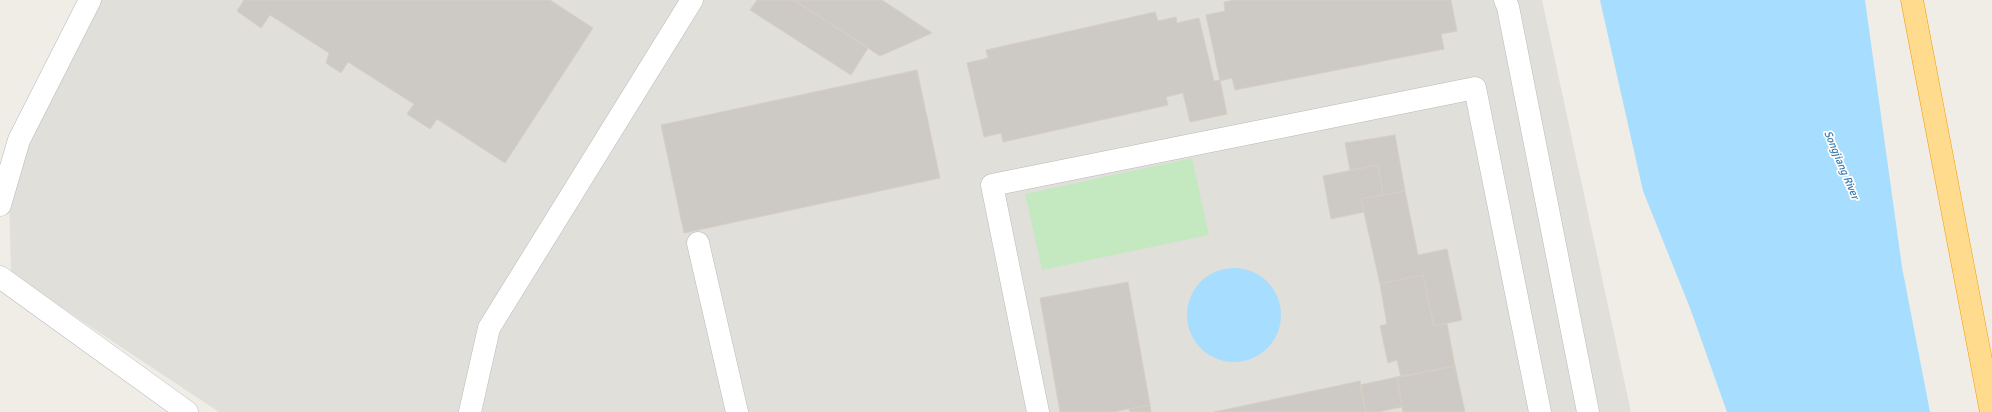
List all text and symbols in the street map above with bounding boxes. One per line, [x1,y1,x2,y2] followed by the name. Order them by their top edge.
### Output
[1821,129,1861,201] water label: Songjiang River

